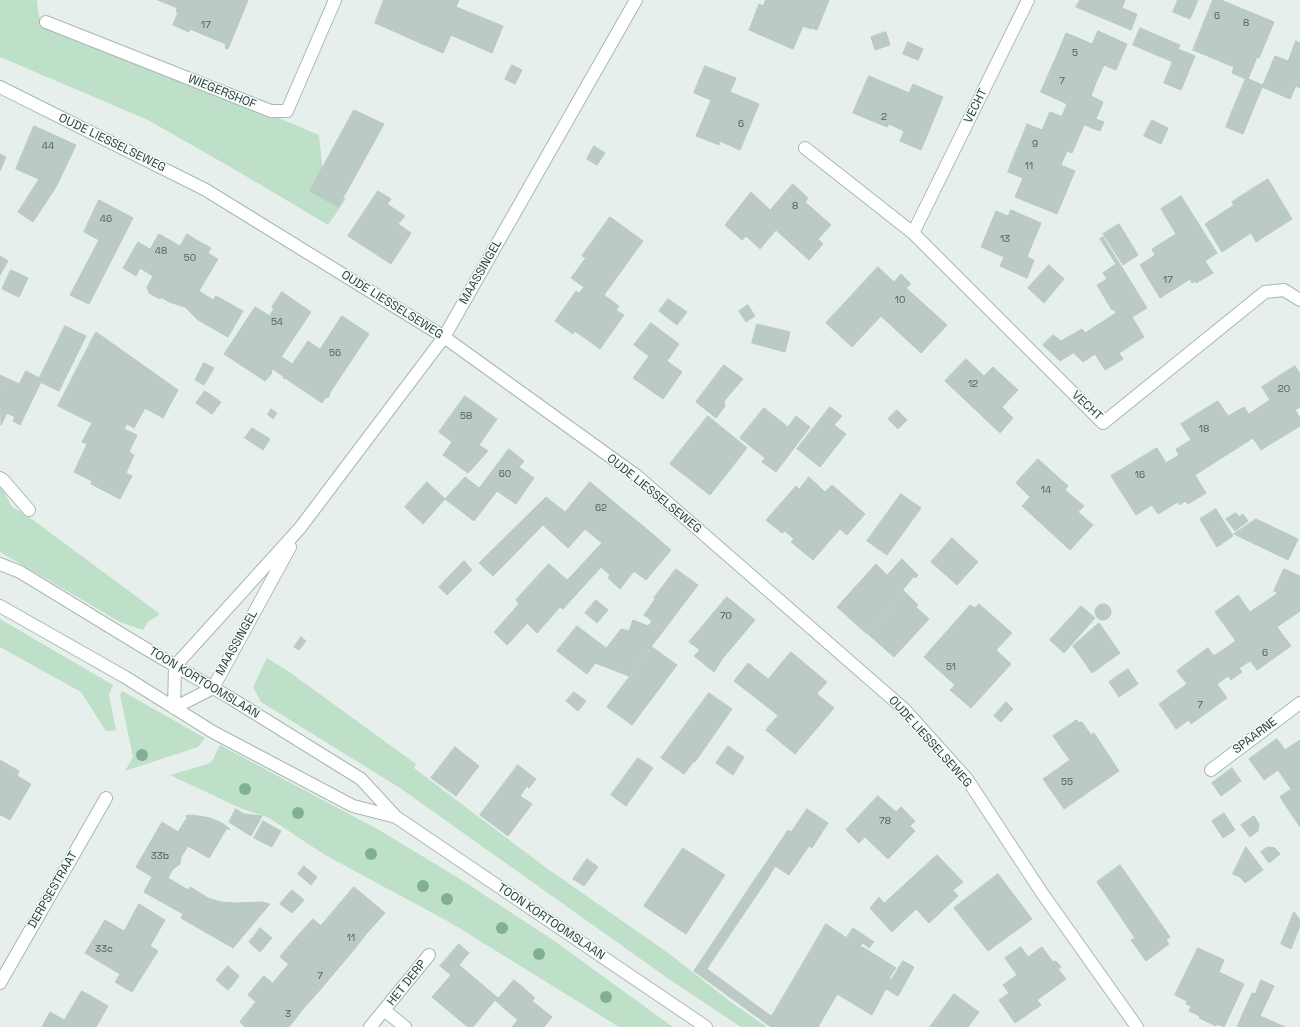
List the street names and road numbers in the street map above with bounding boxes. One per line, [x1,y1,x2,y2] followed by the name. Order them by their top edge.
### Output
[186,72,258,112] street label: WIEGERSHOF
[961,86,991,126] street label: VECHT
[56,111,168,175] street label: OUDE LIESSELSEWEG
[457,237,505,307] street label: MAASSINGEL
[338,268,446,342] street label: OUDE LIESSELSEWEG
[1069,388,1105,424] street label: VECHT
[604,451,704,537] street label: OUDE LIESSELSEWEG
[213,608,261,678] street label: MAASSINGEL
[146,644,262,722] street label: TOON KORTOOMSLAAN
[885,694,975,790] street label: OUDE LIESSELSEWEG
[1230,715,1280,757] street label: SPAARNE
[25,849,81,931] street label: DERPSESTRAAT
[495,881,607,963] street label: TOON KORTOOMSLAAN
[384,957,430,1009] street label: HET DERP

